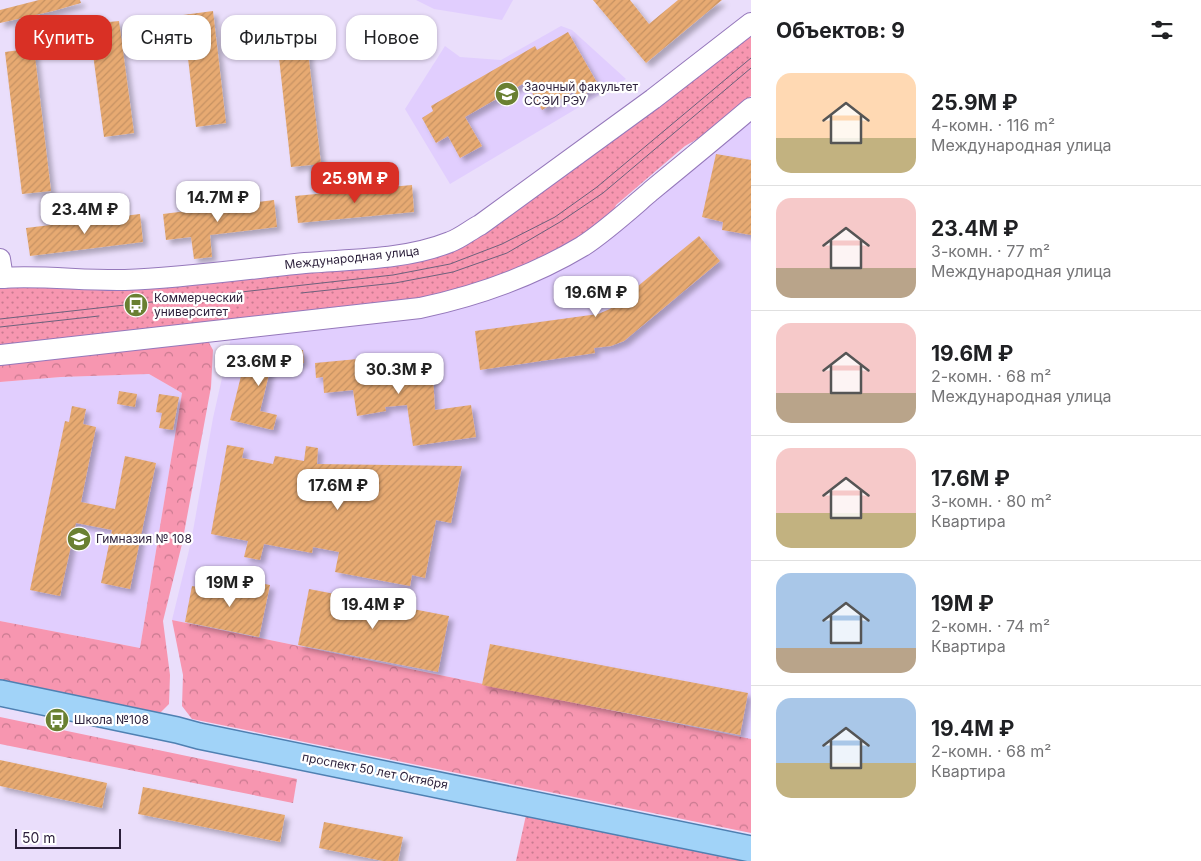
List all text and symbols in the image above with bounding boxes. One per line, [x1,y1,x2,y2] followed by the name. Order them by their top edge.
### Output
[15,15,112,60] chip: Купить
[122,15,211,60] chip: Снять
[221,15,336,60] chip: Фильтры
[346,15,437,60] chip: Новое
[1148,16,1176,44] icon: filters
[776,18,905,43] text: Объектов: 9
[524,79,638,108] place label: Заочный факультет ССЭИ РЭУ
[494,81,520,107] school or university icon: Заочный факультет ССЭИ РЭУ
[931,90,1018,115] text: 25.9M ₽
[816,93,876,153] icon: home
[931,115,1055,135] text: 4-комн. · 116 m²
[931,135,1112,155] text: Международная улица
[309,162,401,204] pin: 25.9M ₽
[322,168,388,188] text: 25.9M ₽
[172,180,264,223] pin: 14.7M ₽
[187,187,249,207] text: 14.7M ₽
[39,192,131,235] pin: 23.4M ₽
[52,199,118,219] text: 23.4M ₽
[931,216,1019,241] text: 23.4M ₽
[816,218,876,278] icon: home
[931,241,1050,261] text: 3-комн. · 77 m²
[284,243,420,272] street label: Международная улица
[931,261,1112,281] text: Международная улица
[550,276,642,318] pin: 19.6M ₽
[565,282,627,302] text: 19.6M ₽
[154,290,243,319] place label: Коммерческий университет
[123,292,149,318] bus stop icon: Коммерческий университет
[931,341,1013,366] text: 19.6M ₽
[816,343,876,403] icon: home
[213,344,305,387] pin: 23.6M ₽
[226,351,292,371] text: 23.6M ₽
[353,352,445,395] pin: 30.3M ₽
[366,359,432,379] text: 30.3M ₽
[931,366,1051,386] text: 2-комн. · 68 m²
[931,386,1112,406] text: Международная улица
[931,466,1010,491] text: 17.6M ₽
[292,468,384,511] pin: 17.6M ₽
[816,468,876,528] icon: home
[308,475,368,495] text: 17.6M ₽
[931,491,1052,511] text: 3-комн. · 80 m²
[931,511,1006,531] text: Квартира
[66,526,92,552] school or university icon: Гимназия № 108
[96,531,192,546] place label: Гимназия № 108
[195,566,265,608] pin: 19M ₽
[206,572,254,592] text: 19M ₽
[327,588,419,630] pin: 19.4M ₽
[931,591,994,616] text: 19M ₽
[816,593,876,653] icon: home
[341,594,405,614] text: 19.4M ₽
[931,616,1050,636] text: 2-комн. · 74 m²
[931,636,1006,656] text: Квартира
[44,707,70,733] bus stop icon: Школа №108
[74,712,149,727] place label: Школа №108
[931,716,1014,741] text: 19.4M ₽
[816,718,876,778] icon: home
[931,741,1051,761] text: 2-комн. · 68 m²
[301,749,449,792] street label: проспект 50 лет Октября
[931,761,1006,781] text: Квартира
[15,826,121,849] scale bar
[22,829,56,846] text: 50 m

